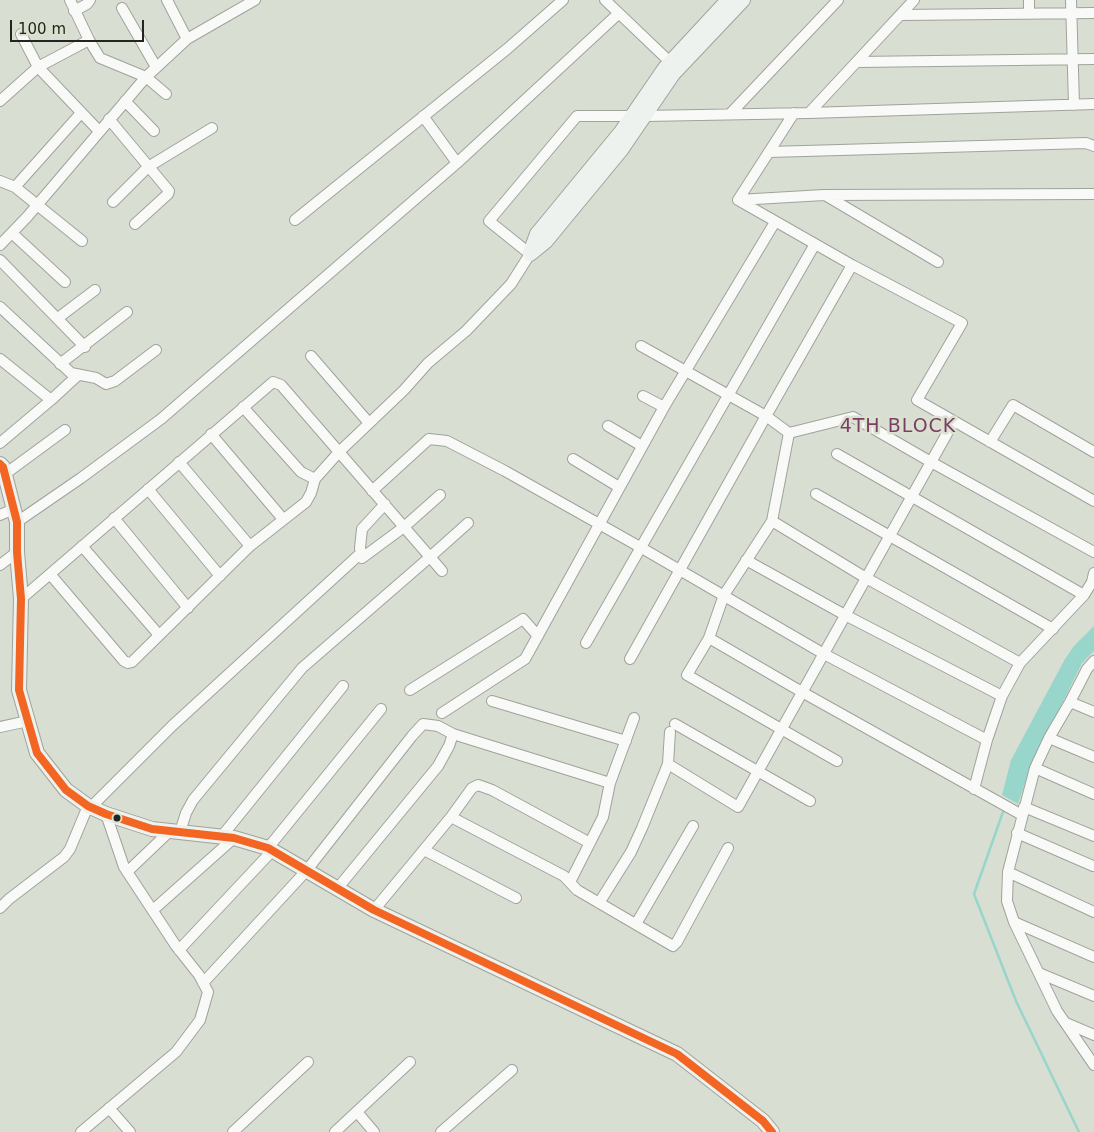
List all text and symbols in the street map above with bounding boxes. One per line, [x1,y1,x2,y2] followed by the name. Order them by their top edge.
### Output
[12,10,146,42] scale bar
[18,20,66,38] text: 100 m
[839,416,957,438] district label: 4TH BLOCK
[112,813,122,823] unlabelled marker

